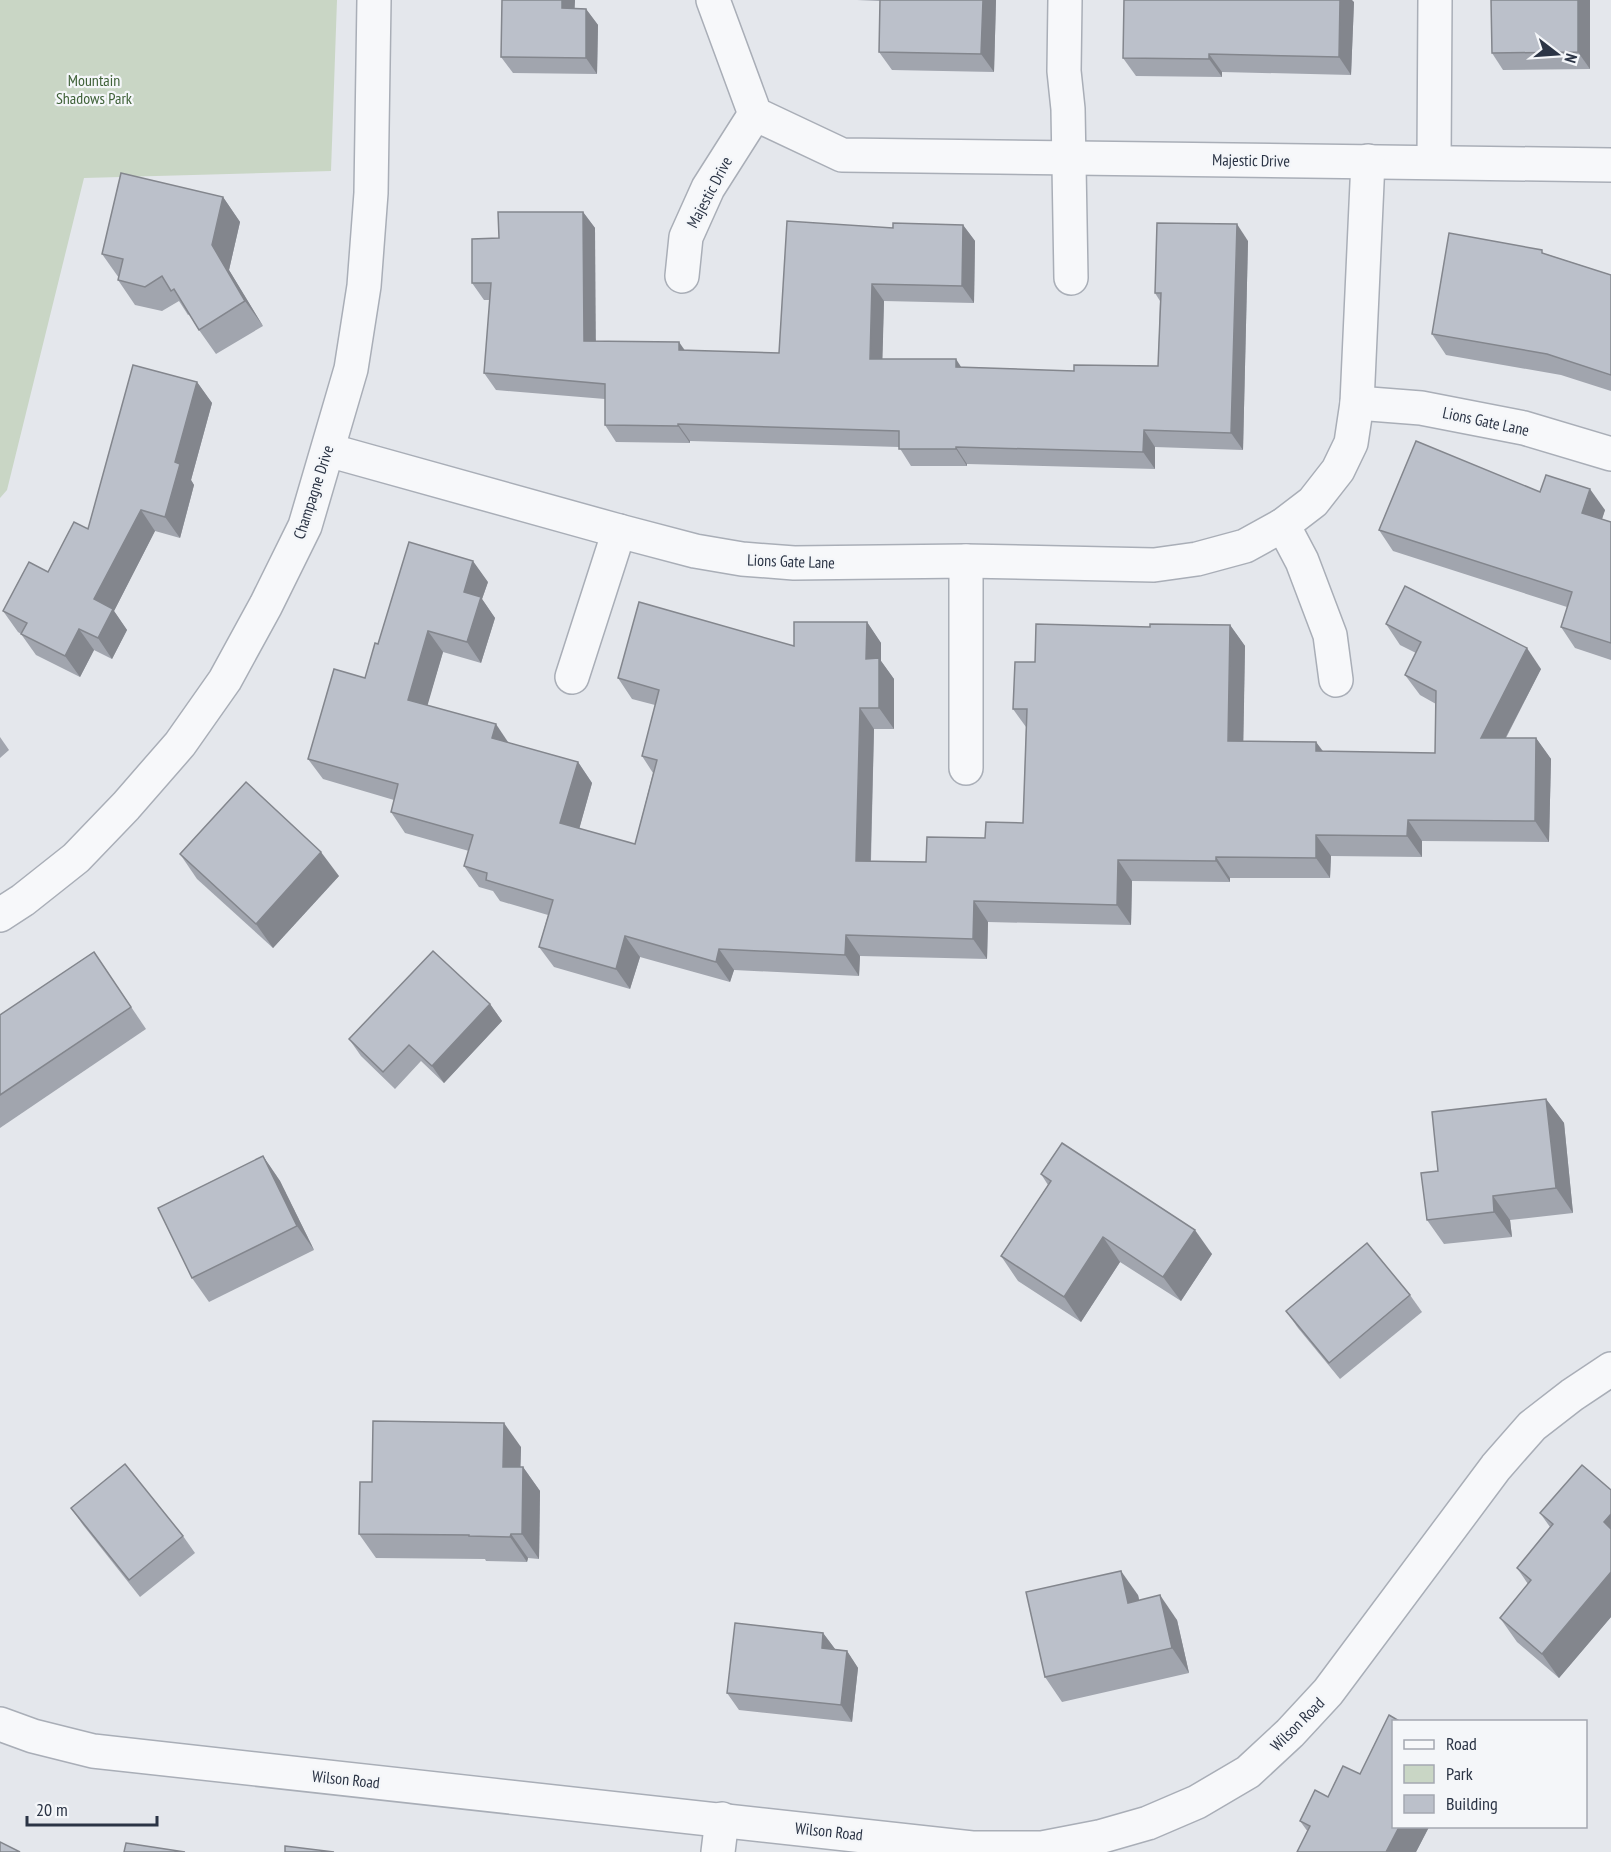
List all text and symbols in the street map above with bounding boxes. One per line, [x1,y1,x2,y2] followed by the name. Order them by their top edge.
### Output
[1527,24,1587,84] north arrow
[1561,51,1582,65] text: N
[56,70,133,108] park label: Mountain Shadows Park
[1212,149,1290,171] street label: Majestic Drive
[682,153,736,231] street label: Majestic Drive
[1441,402,1531,440] street label: Lions Gate Lane
[288,443,338,541] street label: Champagne Drive
[747,549,835,573] street label: Lions Gate Lane
[1266,1693,1328,1755] street label: Wilson Road
[1392,1720,1587,1828] legend
[1446,1732,1477,1755] text: Road
[1446,1762,1473,1785] text: Park
[311,1766,381,1793] street label: Wilson Road
[27,1789,158,1827] scale bar
[1446,1792,1498,1815] text: Building
[36,1798,68,1821] text: 20 m
[794,1818,864,1845] street label: Wilson Road

